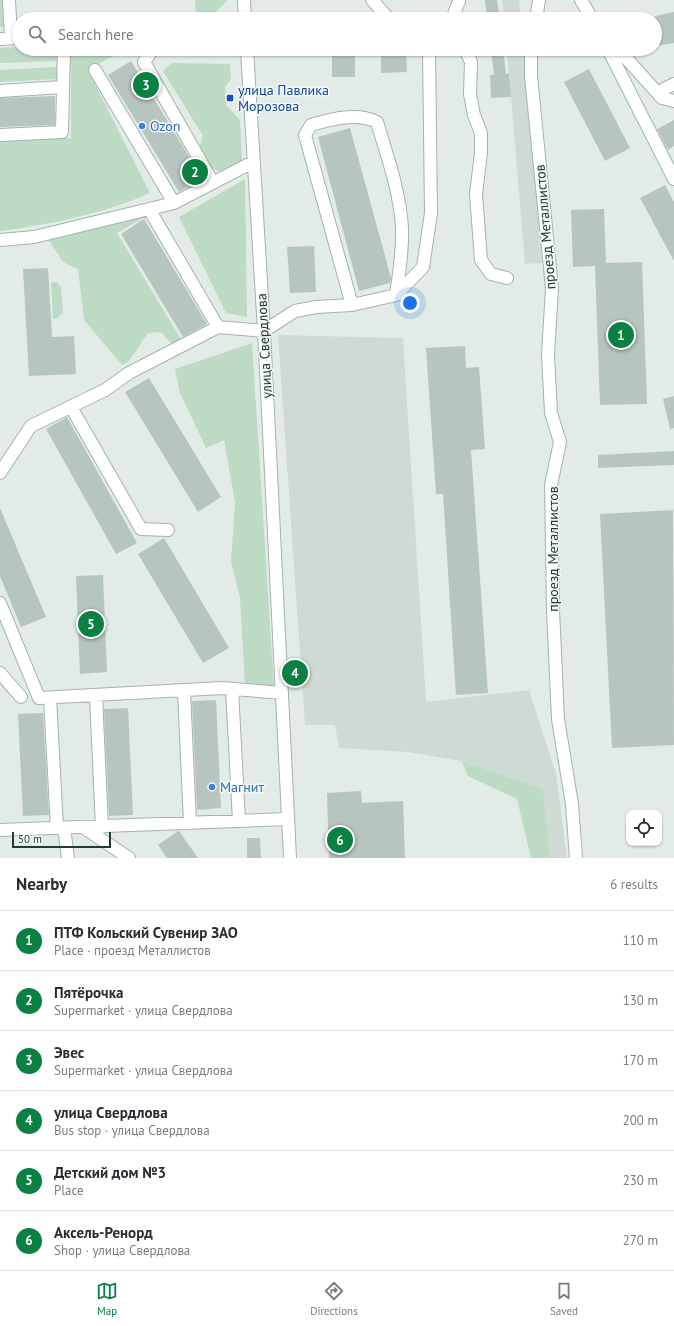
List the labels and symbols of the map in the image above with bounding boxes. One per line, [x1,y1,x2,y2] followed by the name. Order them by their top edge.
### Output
[133,70,159,100] pin: 3
[238,81,329,115] place label: улица Павлика Морозова
[225,93,235,103] marker: улица Павлика Морозова
[150,117,180,135] place label: Ozon
[137,121,147,131] marker: Ozon
[182,157,208,187] pin: 2
[531,164,559,290] street label: проезд Металлистов
[252,293,276,399] street label: улица Свердлова
[400,293,420,313] your location
[608,320,634,350] pin: 1
[544,486,562,612] street label: проезд Металлистов
[78,609,104,639] pin: 5
[282,658,308,688] pin: 4
[220,778,264,796] place label: Магнит
[207,782,217,792] marker: Магнит
[327,825,353,855] pin: 6
[12,830,111,849] scale bar

